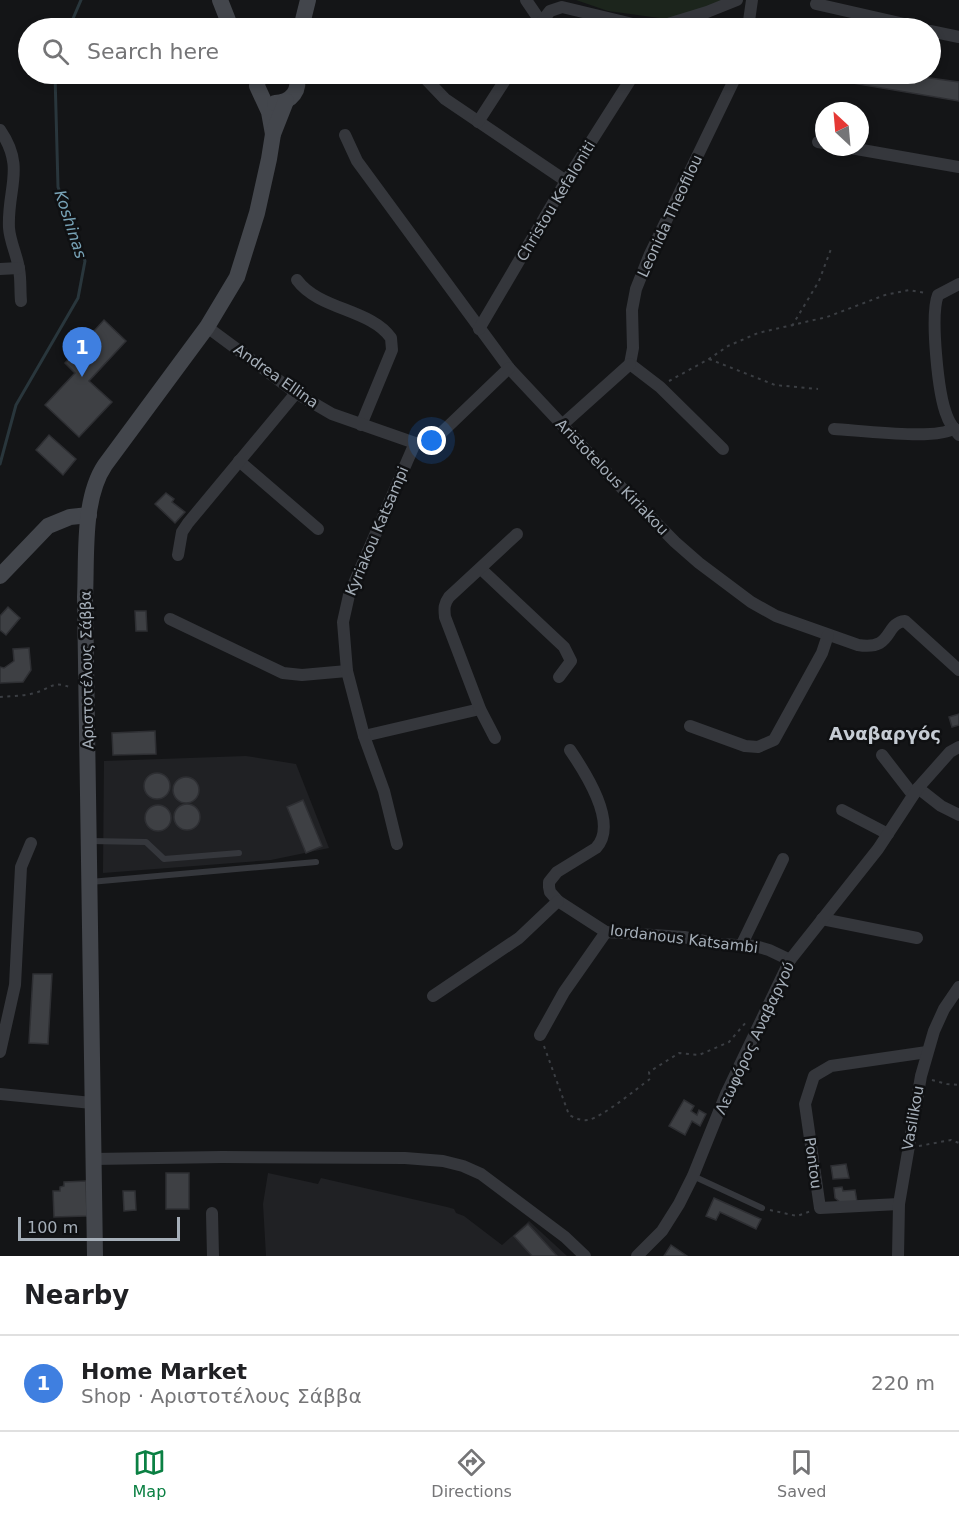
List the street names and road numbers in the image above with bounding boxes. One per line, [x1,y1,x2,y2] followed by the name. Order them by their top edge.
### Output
[513,138,599,264] street label: Christou Kefaloniti
[634,152,706,280] street label: Leonida Theofilou
[230,340,322,412] street label: Andrea Ellina
[552,415,672,539] street label: Aristotelous Kiriakou
[342,464,412,598] street label: Kyriakou Katsampi
[77,591,97,749] street label: Αριστοτέλους Σάββα
[609,921,759,957] street label: Iordanous Katsambi
[712,959,798,1117] street label: Λεωφόρος Αναβαργού
[898,1084,928,1152] street label: Vasilikou
[800,1136,826,1190] street label: Pontou

